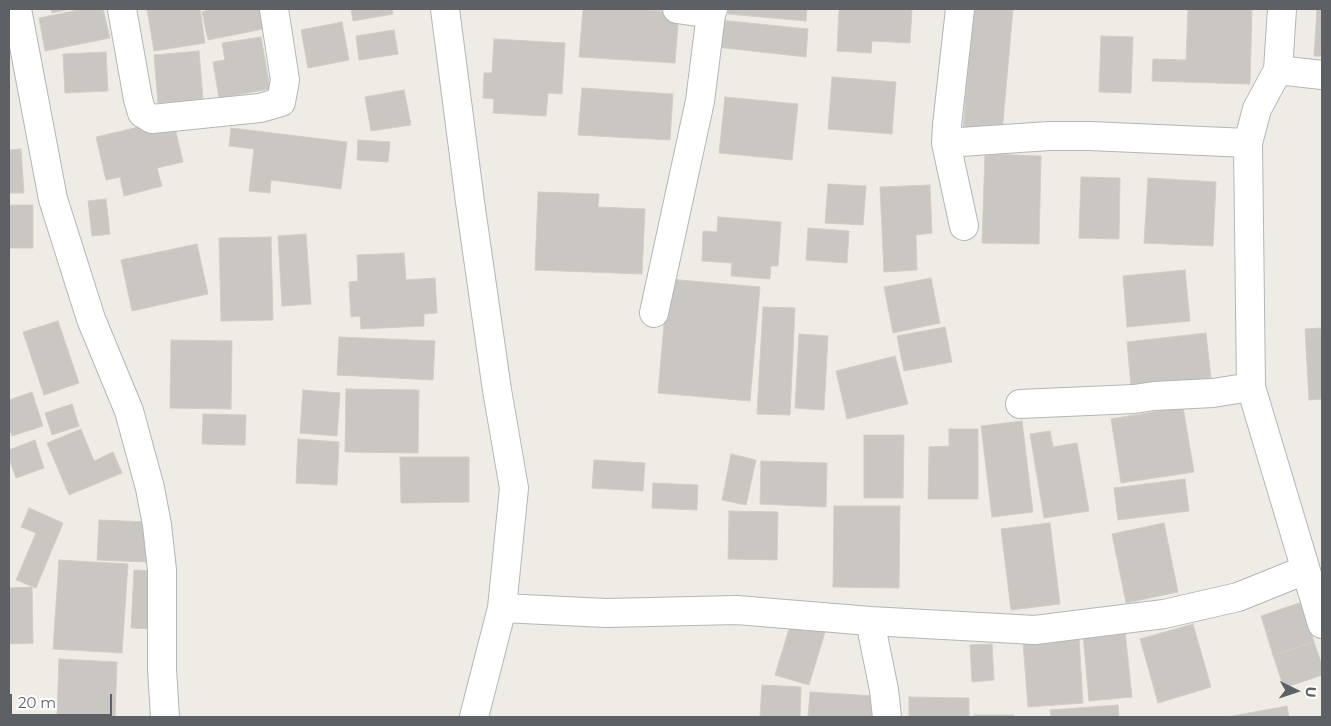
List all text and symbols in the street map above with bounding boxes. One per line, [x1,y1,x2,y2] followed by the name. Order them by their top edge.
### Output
[1271,666,1321,716] north arrow
[12,684,115,716] scale bar
[1302,686,1320,698] text: U
[18,693,56,712] text: 20 m

